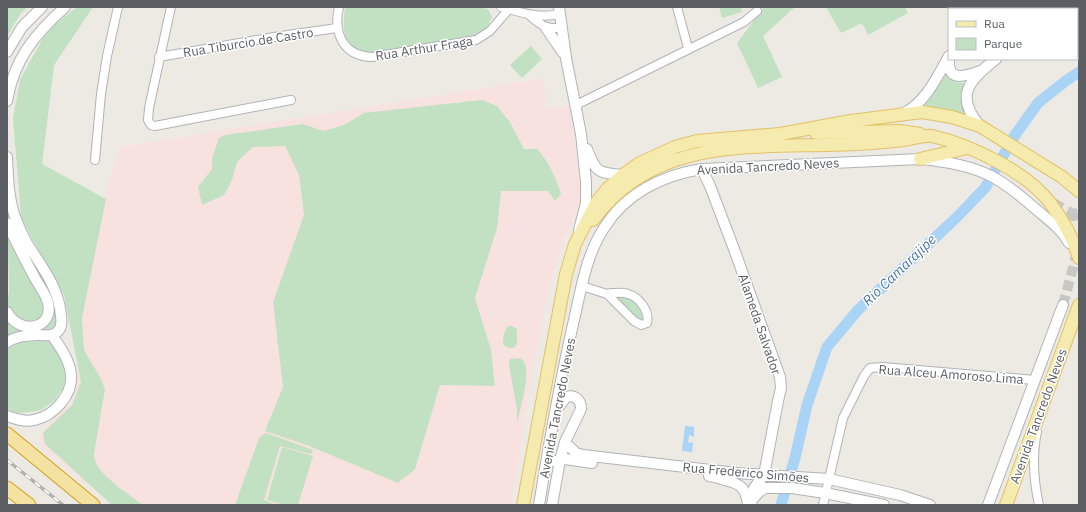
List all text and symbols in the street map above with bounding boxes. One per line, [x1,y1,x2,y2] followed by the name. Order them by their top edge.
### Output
[948,8,1078,60] legend
[984,16,1005,31] text: Rua
[182,24,314,61] street label: Rua Tiburcio de Castro
[374,32,474,65] street label: Rua Arthur Fraga
[984,36,1023,51] text: Parque
[696,154,840,179] street label: Avenida Tancredo Neves
[858,230,940,310] water label: Rio Camarajipe
[734,271,785,377] street label: Alameda Salvador
[536,336,579,480] street label: Avenida Tancredo Neves
[1006,346,1071,486] street label: Avenida Tancredo Neves
[878,361,1024,388] street label: Rua Alceu Amoroso Lima
[682,458,810,486] street label: Rua Frederico Simões

